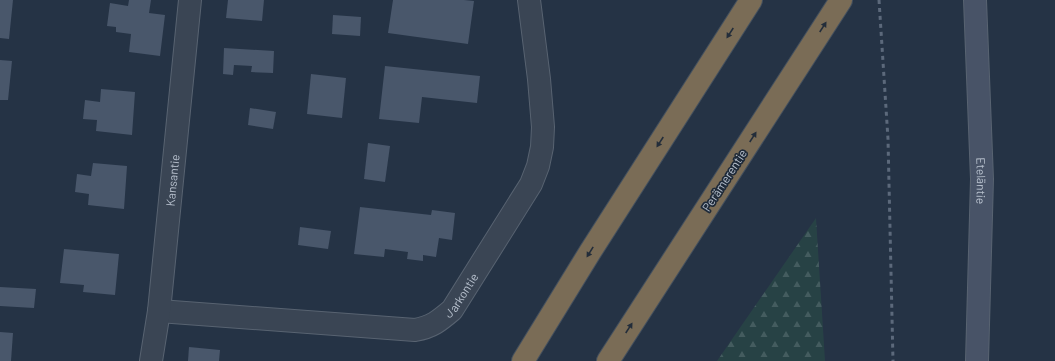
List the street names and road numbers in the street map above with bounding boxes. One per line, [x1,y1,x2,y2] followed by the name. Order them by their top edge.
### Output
[699,146,749,214] street label: Perämerentie
[162,154,182,207] street label: Kansantie
[974,157,989,205] street label: Eteläntie
[442,270,481,320] street label: Jarkontie

